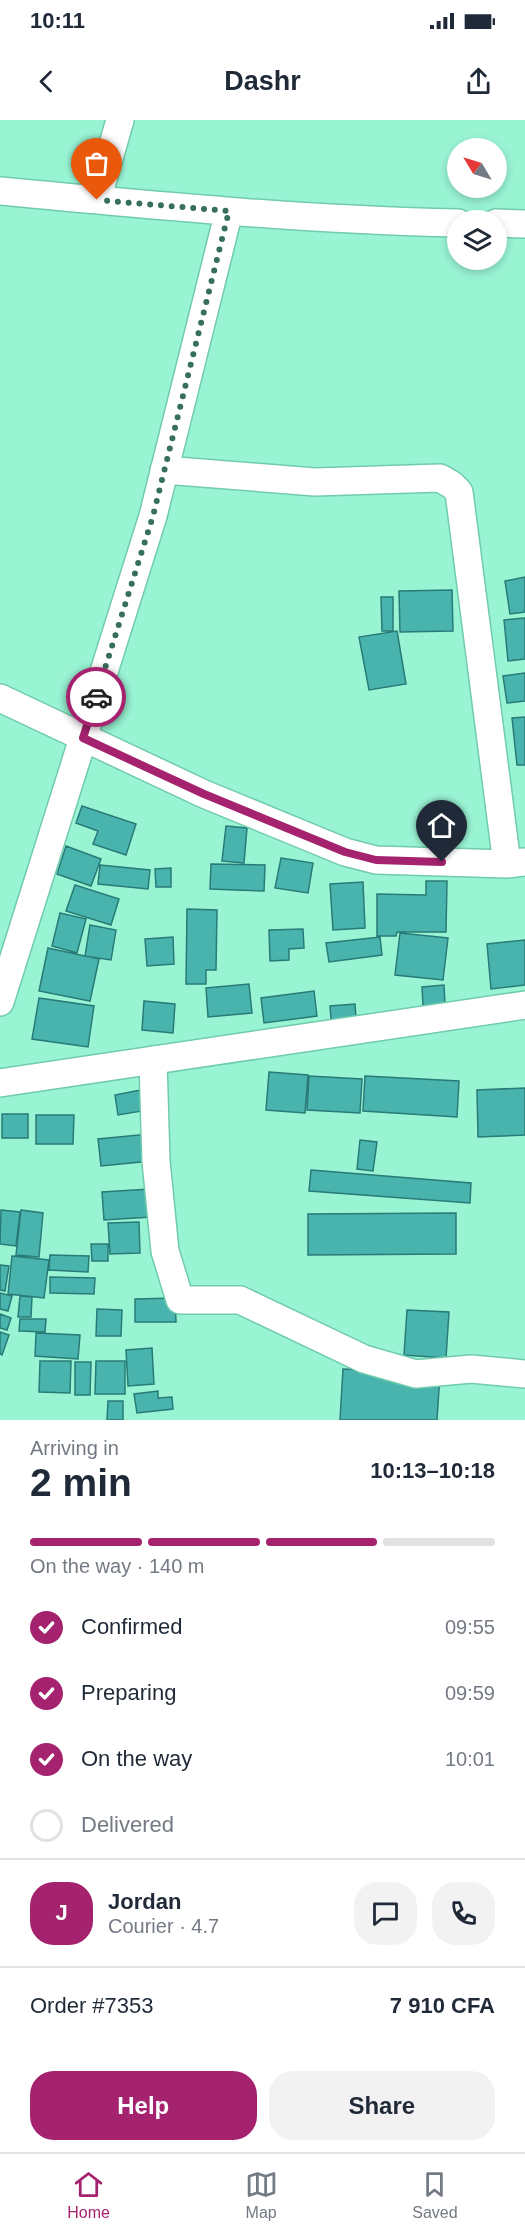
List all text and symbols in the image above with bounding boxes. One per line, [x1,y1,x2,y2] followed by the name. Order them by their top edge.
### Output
[30,8,85,33] text: 10:11
[30,65,63,98] icon: back
[462,65,495,98] icon: share
[224,66,301,96] text: Dashr
[71,138,122,200] pin
[447,138,507,198] north arrow
[447,138,507,270] map controls
[80,147,113,180] icon: bag
[447,210,507,270] button: layers
[66,667,126,727] courier
[80,681,113,714] icon: car
[416,800,467,862] pin
[425,809,458,842] icon: home
[30,1437,119,1459] text: Arriving in
[370,1458,495,1483] text: 10:13–10:18
[30,1461,132,1504] text: 2 min
[30,1555,205,1577] text: On the way · 140 m
[30,1611,63,1644] icon: check
[81,1614,182,1639] text: Confirmed
[445,1616,495,1638] text: 09:55
[30,1677,63,1710] icon: check
[81,1680,176,1705] text: Preparing
[445,1682,495,1704] text: 09:59
[30,1743,63,1776] icon: check
[81,1746,192,1771] text: On the way
[445,1748,495,1770] text: 10:01
[81,1812,174,1837] text: Delivered
[354,1882,417,1945] button: chat
[432,1882,495,1945] button: phone
[108,1889,181,1914] text: Jordan
[55,1900,68,1925] text: J
[108,1915,219,1937] text: Courier · 4.7
[30,1993,154,2018] text: Order #7353
[390,1993,495,2018] text: 7 910 CFA
[30,2071,257,2140] button: Help
[269,2071,495,2140] button: Share
[67,2168,110,2222] tab: Home
[245,2168,278,2222] tab: Map
[412,2168,458,2222] tab: Saved

